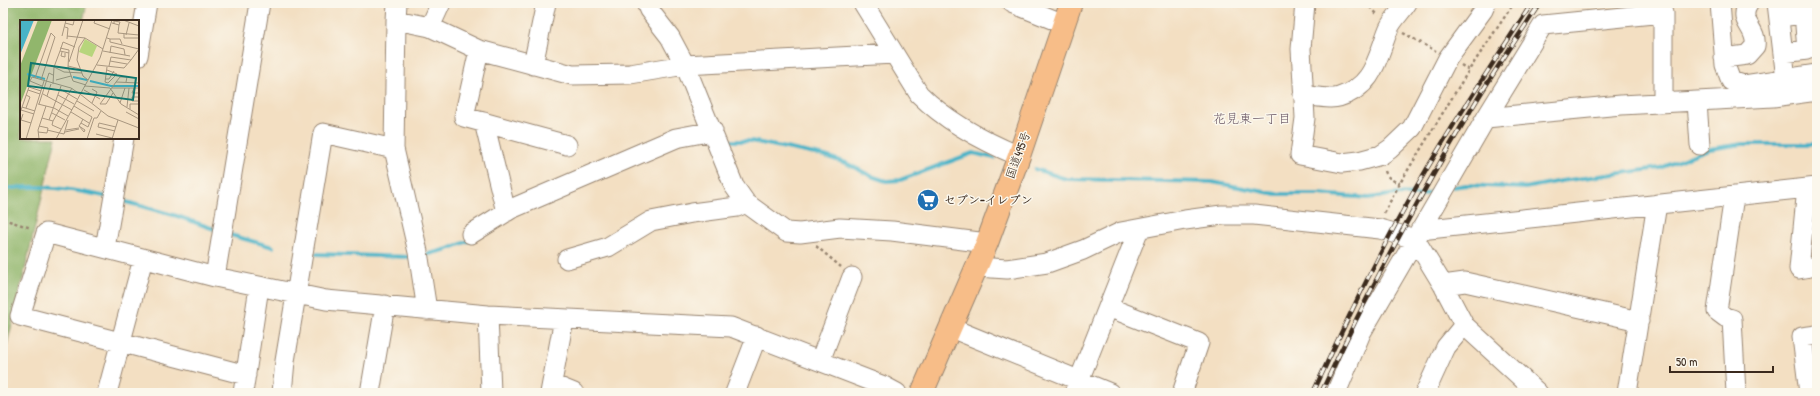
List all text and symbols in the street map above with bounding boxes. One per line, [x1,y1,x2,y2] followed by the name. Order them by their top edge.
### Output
[20,20,139,139] inset map
[1213,109,1291,127] district label: 花見東一丁目
[1001,128,1034,181] street label: 国道495号
[915,187,941,213] supermarket icon: セブン-イレブン
[944,191,1033,208] place label: セブン-イレブン
[1670,348,1773,374] scale bar
[1676,353,1697,370] text: 50 m

